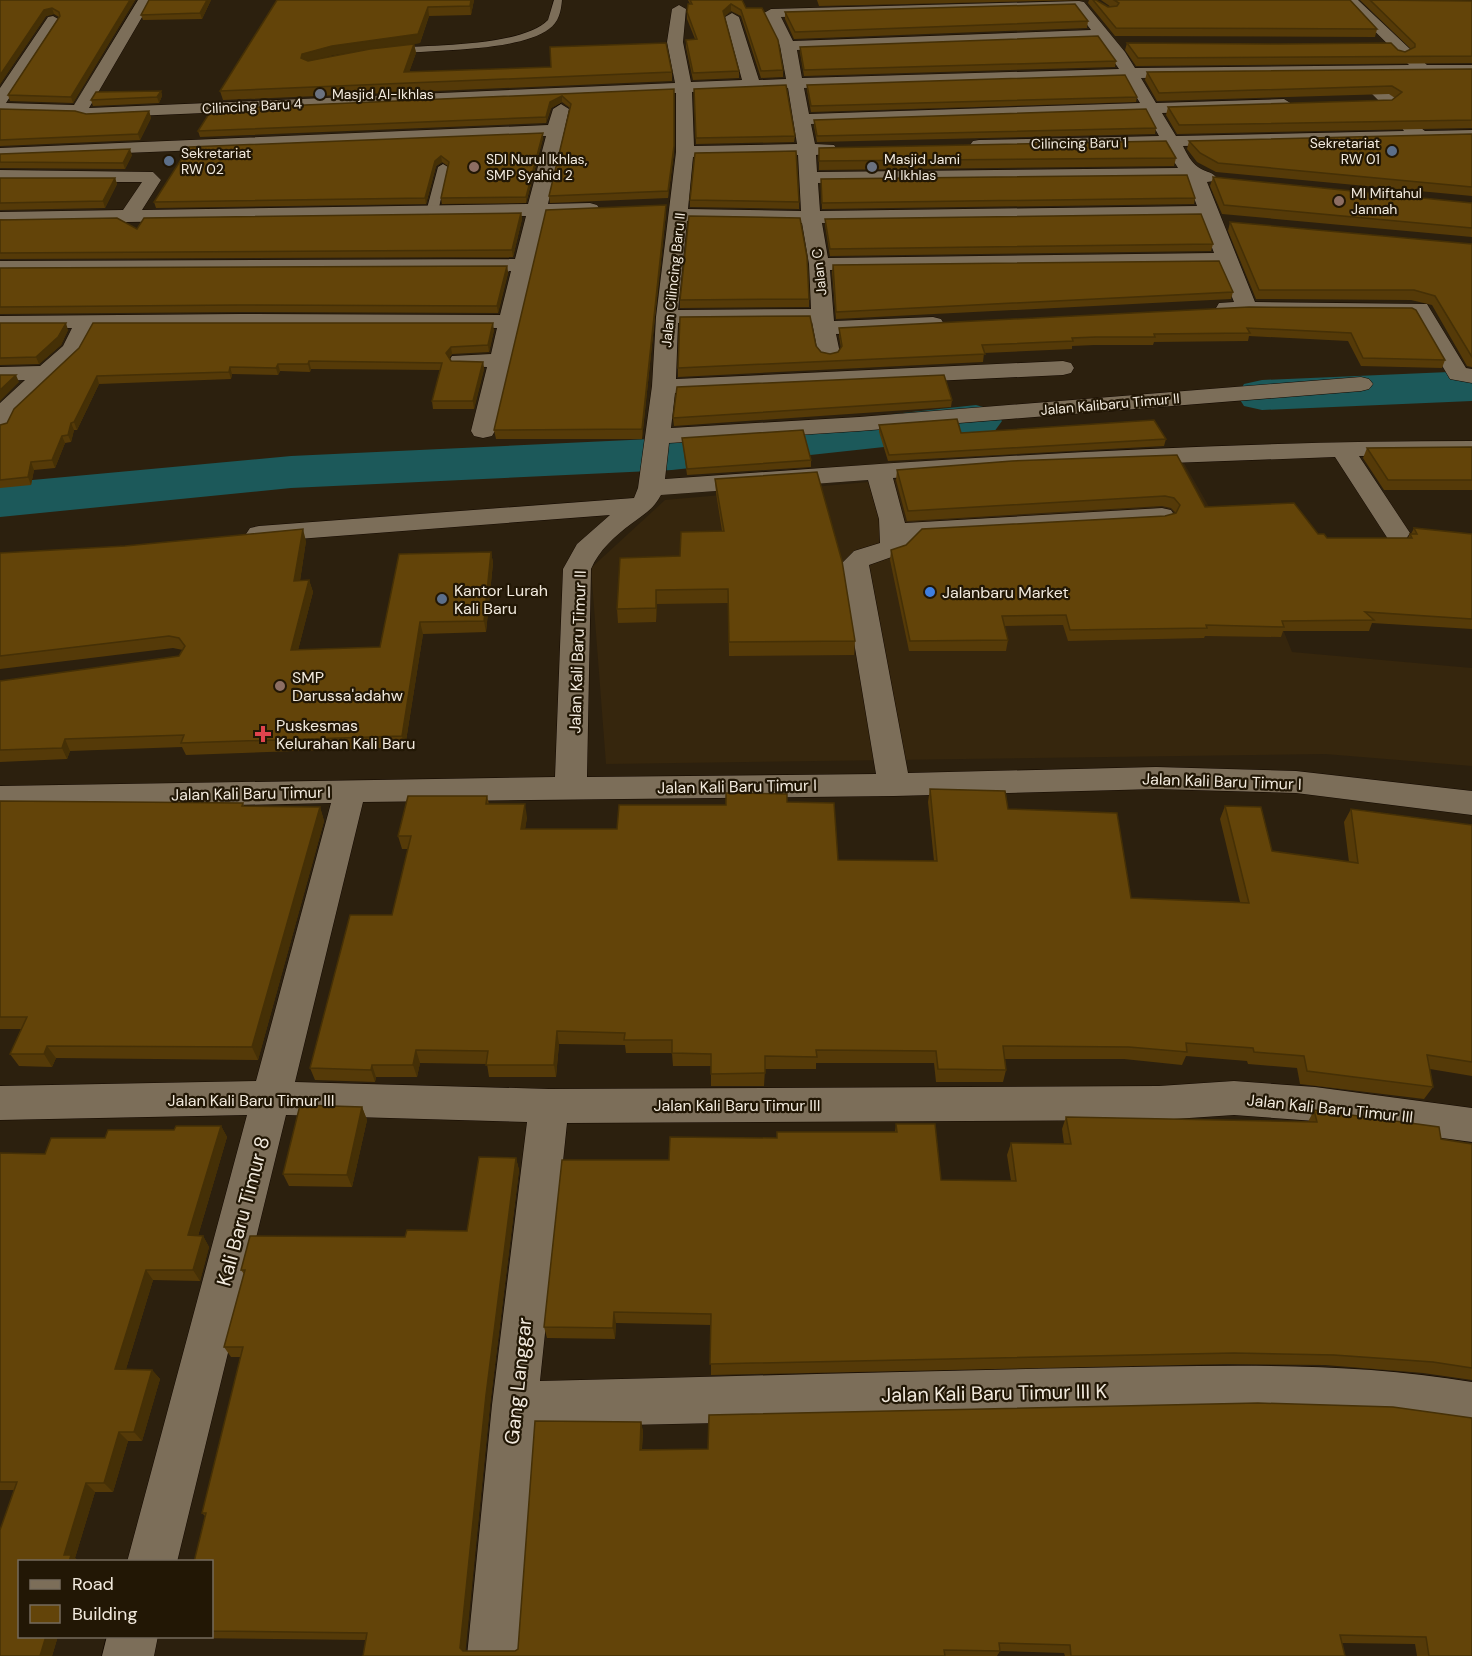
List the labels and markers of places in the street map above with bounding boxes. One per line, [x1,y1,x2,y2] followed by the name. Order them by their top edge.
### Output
[332,85,434,103] place label: Masjid Al-Ikhlas
[313,87,327,101] marker: Masjid Al-Ikhlas
[1310,134,1380,168] place label: Sekretariat RW 01
[181,144,251,178] place label: Sekretariat RW 02
[1385,144,1399,158] marker: Sekretariat RW 01
[486,150,588,184] place label: SDI Nurul Ikhlas, SMP Syahid 2
[884,150,960,184] place label: Masjid Jami Al Ikhlas
[162,154,176,168] marker: Sekretariat RW 02
[467,160,481,174] marker: SDI Nurul Ikhlas, SMP Syahid 2
[865,160,879,174] marker: Masjid Jami Al Ikhlas
[1351,184,1422,218] place label: MI Miftahul Jannah
[1332,194,1346,208] marker: MI Miftahul Jannah
[454,580,548,619] place label: Kantor Lurah Kali Baru
[942,582,1069,603] place label: Jalanbaru Market
[923,585,937,599] marker: Jalanbaru Market
[435,592,449,606] marker: Kantor Lurah Kali Baru
[292,667,403,706] place label: SMP Darussa'adahw
[273,679,287,693] marker: SMP Darussa'adahw
[276,715,415,754] place label: Puskesmas Kelurahan Kali Baru
[254,725,272,743] marker: Puskesmas Kelurahan Kali Baru

